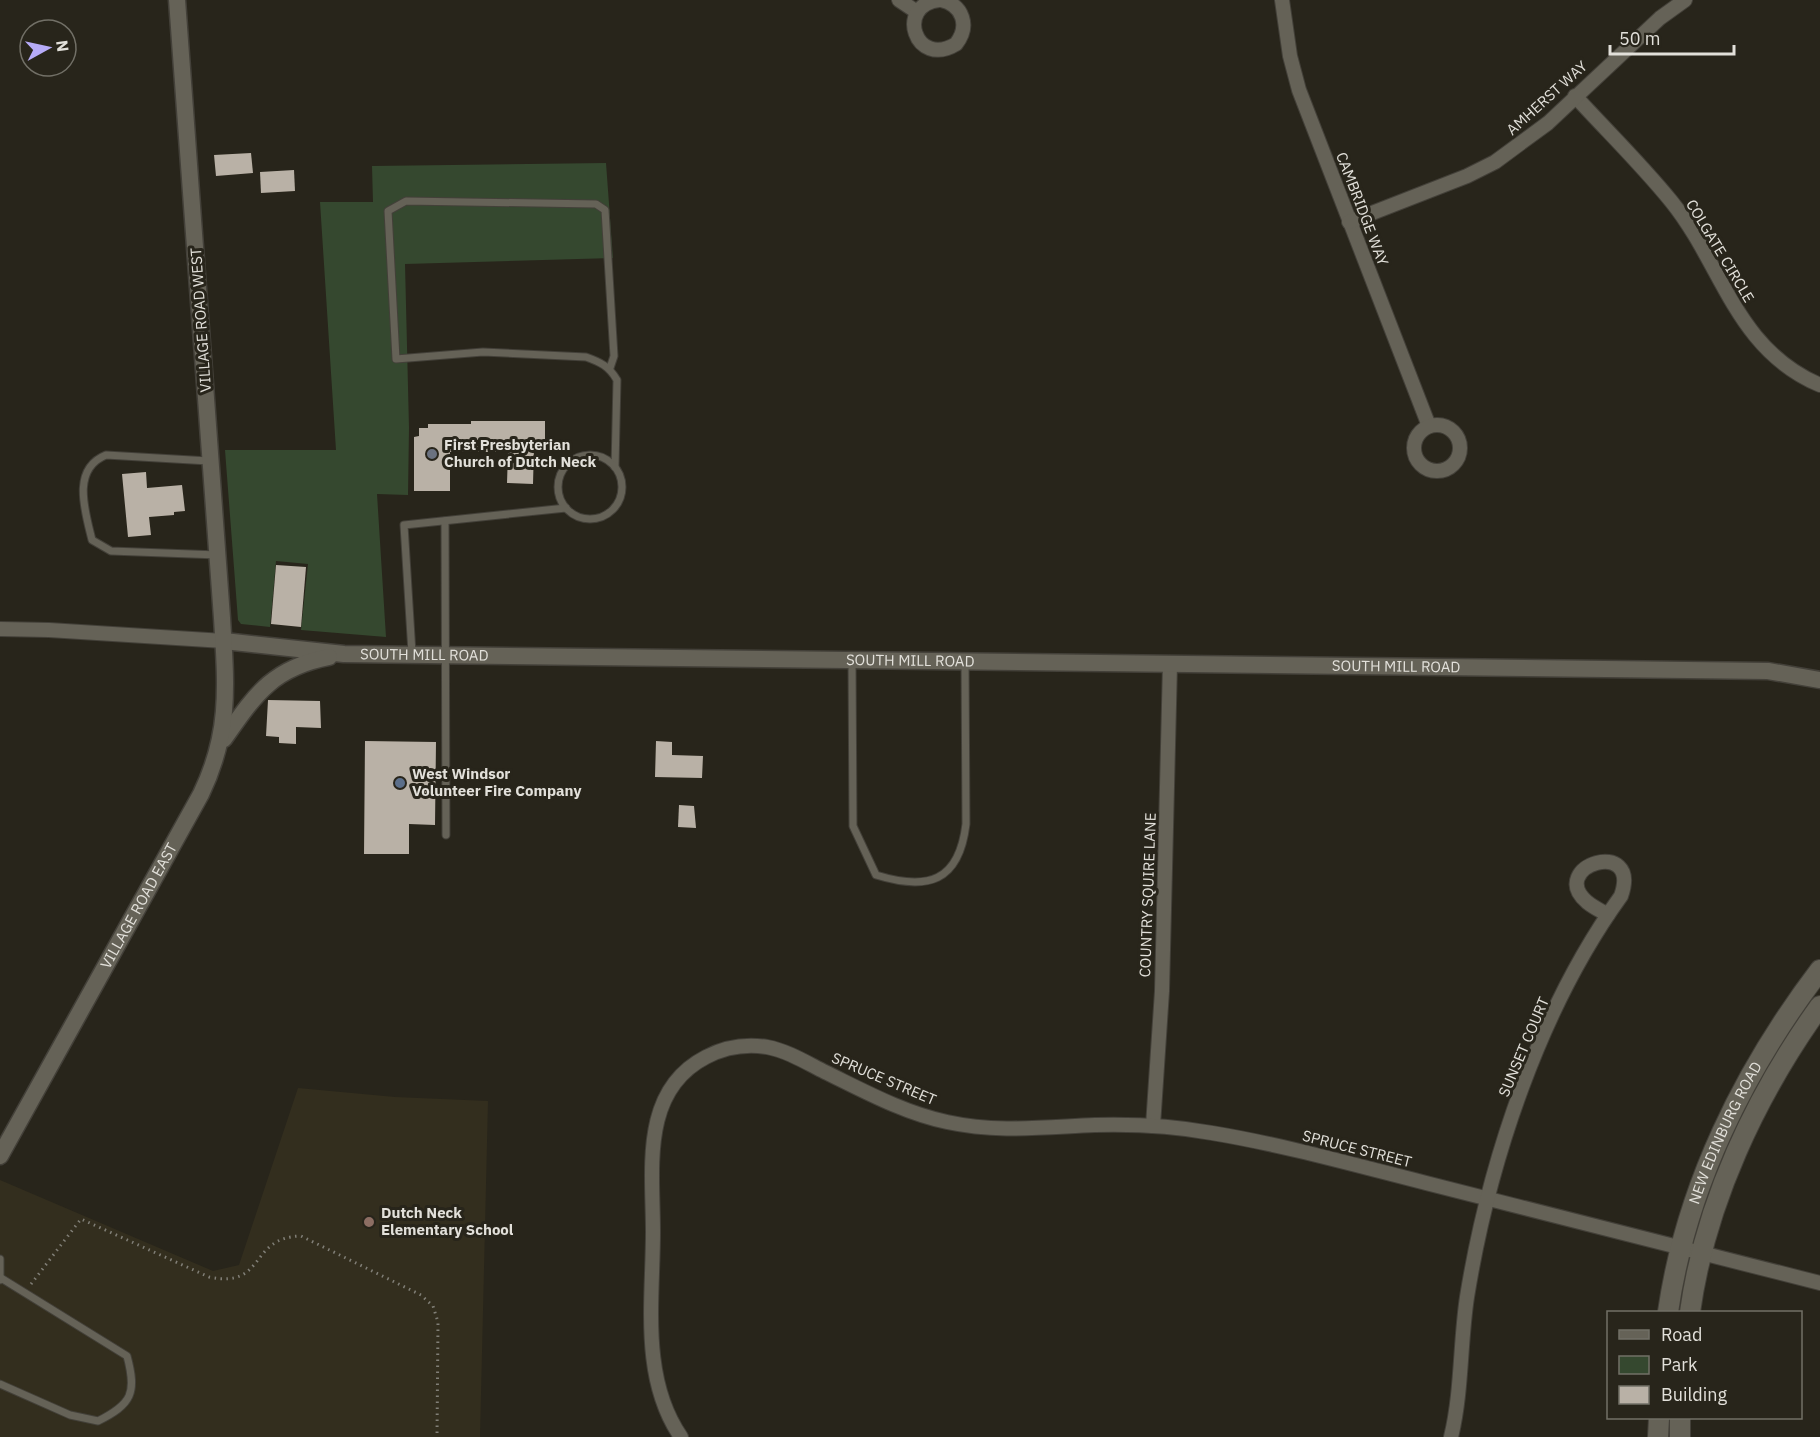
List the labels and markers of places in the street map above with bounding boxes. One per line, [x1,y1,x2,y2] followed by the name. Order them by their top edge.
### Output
[444,435,597,471] place label: First Presbyterian Church of Dutch Neck
[425,447,439,461] marker: First Presbyterian Church of Dutch Neck
[412,764,581,800] place label: West Windsor Volunteer Fire Company
[393,776,407,790] marker: West Windsor Volunteer Fire Company
[381,1203,514,1239] place label: Dutch Neck Elementary School
[362,1215,376,1229] marker: Dutch Neck Elementary School

